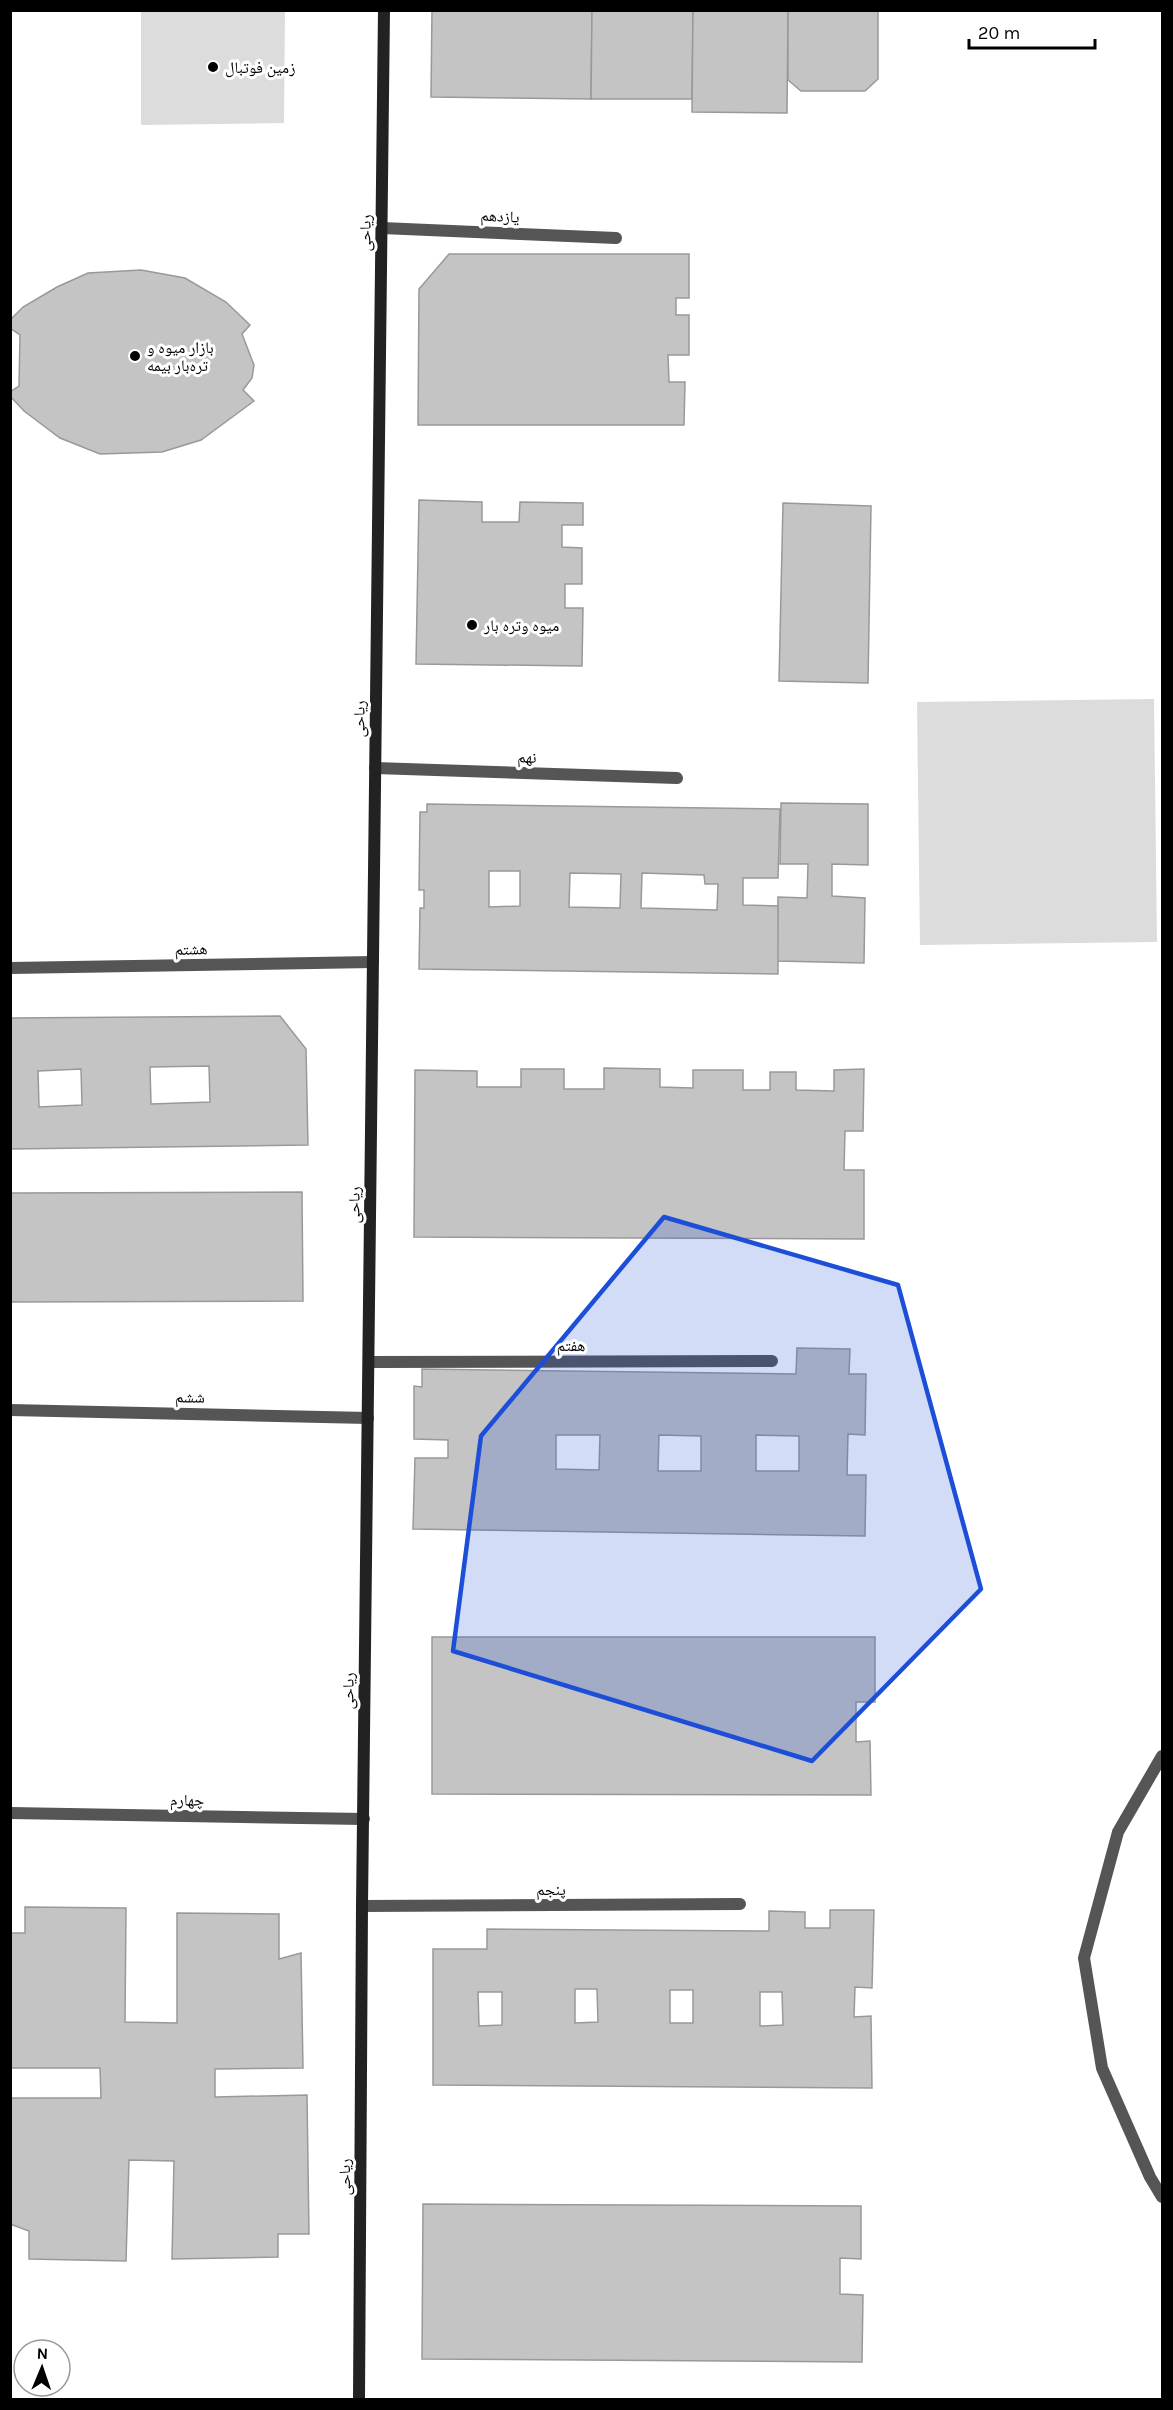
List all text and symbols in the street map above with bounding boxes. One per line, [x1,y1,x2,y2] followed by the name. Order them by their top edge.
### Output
[969,12,1095,50] scale bar
[978,22,1020,44] text: 20 m
[225,58,295,78] place label: زمین فوتبال
[206,60,220,74] marker: زمین فوتبال
[480,205,520,228] street label: یازدهم
[355,214,376,252] street label: ریاحی
[147,338,214,375] place label: بازار میوه و تره‌بار بیمه
[128,349,142,363] marker: بازار میوه و تره‌بار بیمه
[483,616,559,635] place label: میوه وتره بار
[465,618,479,632] marker: میوه وتره بار
[349,700,370,738] street label: ریاحی
[517,747,537,768] street label: نهم
[174,939,208,960] street label: هشتم
[344,1186,365,1224] street label: ریاحی
[557,1336,585,1356] street label: هفتم
[175,1387,205,1408] street label: ششم
[338,1672,359,1710] street label: ریاحی
[170,1790,204,1811] street label: چهارم
[536,1880,566,1900] street label: پنجم
[335,2159,355,2195] street label: ریاحی
[12,2338,72,2398] north arrow
[36,2344,49,2363] text: N

